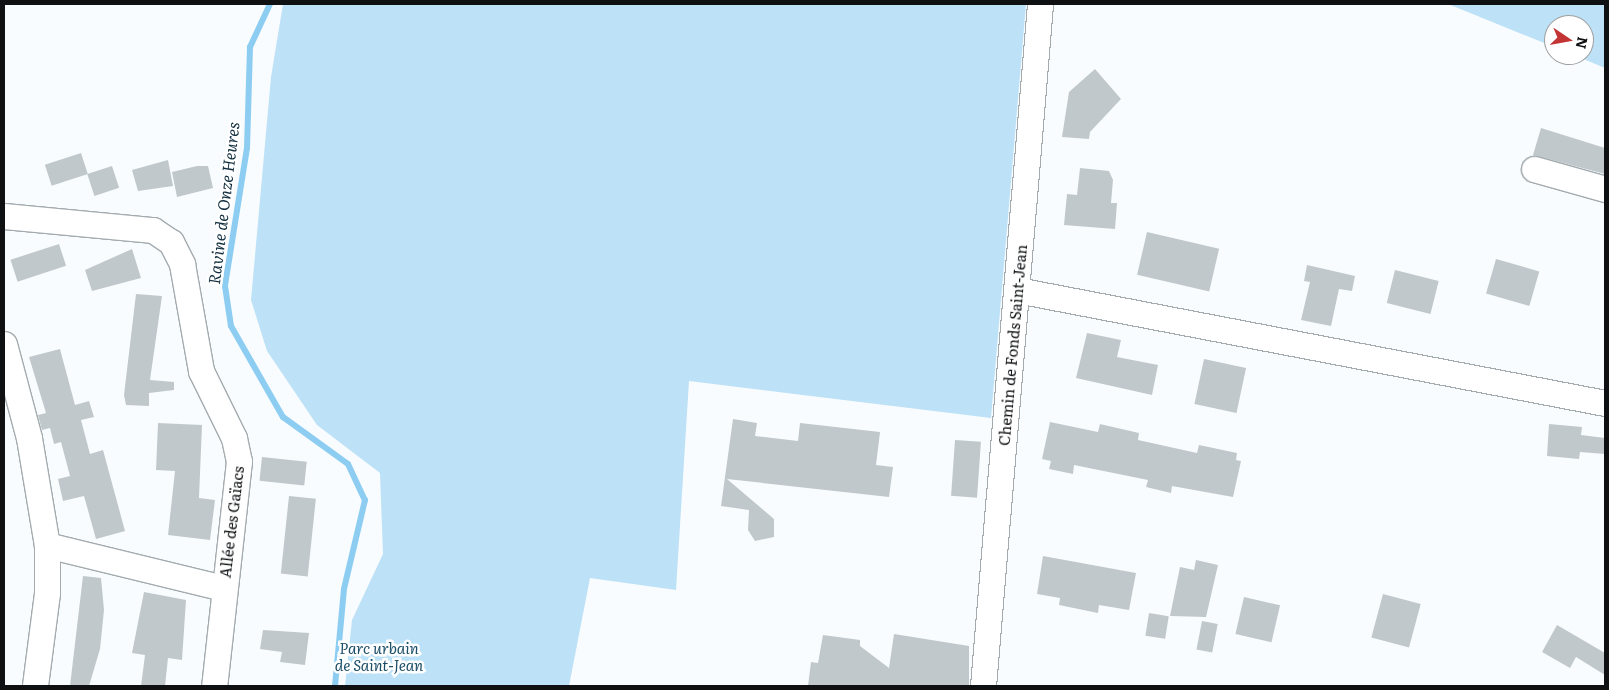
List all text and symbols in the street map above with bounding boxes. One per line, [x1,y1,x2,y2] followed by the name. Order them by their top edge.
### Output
[1544,15,1594,65] north arrow
[1572,35,1594,51] text: N
[204,121,242,285] water label: Ravine de Onze Heures
[994,244,1030,446] street label: Chemin de Fonds Saint-Jean
[215,465,247,579] street label: Allée des Gaïacs
[335,638,423,673] park label: Parc urbain de Saint-Jean

